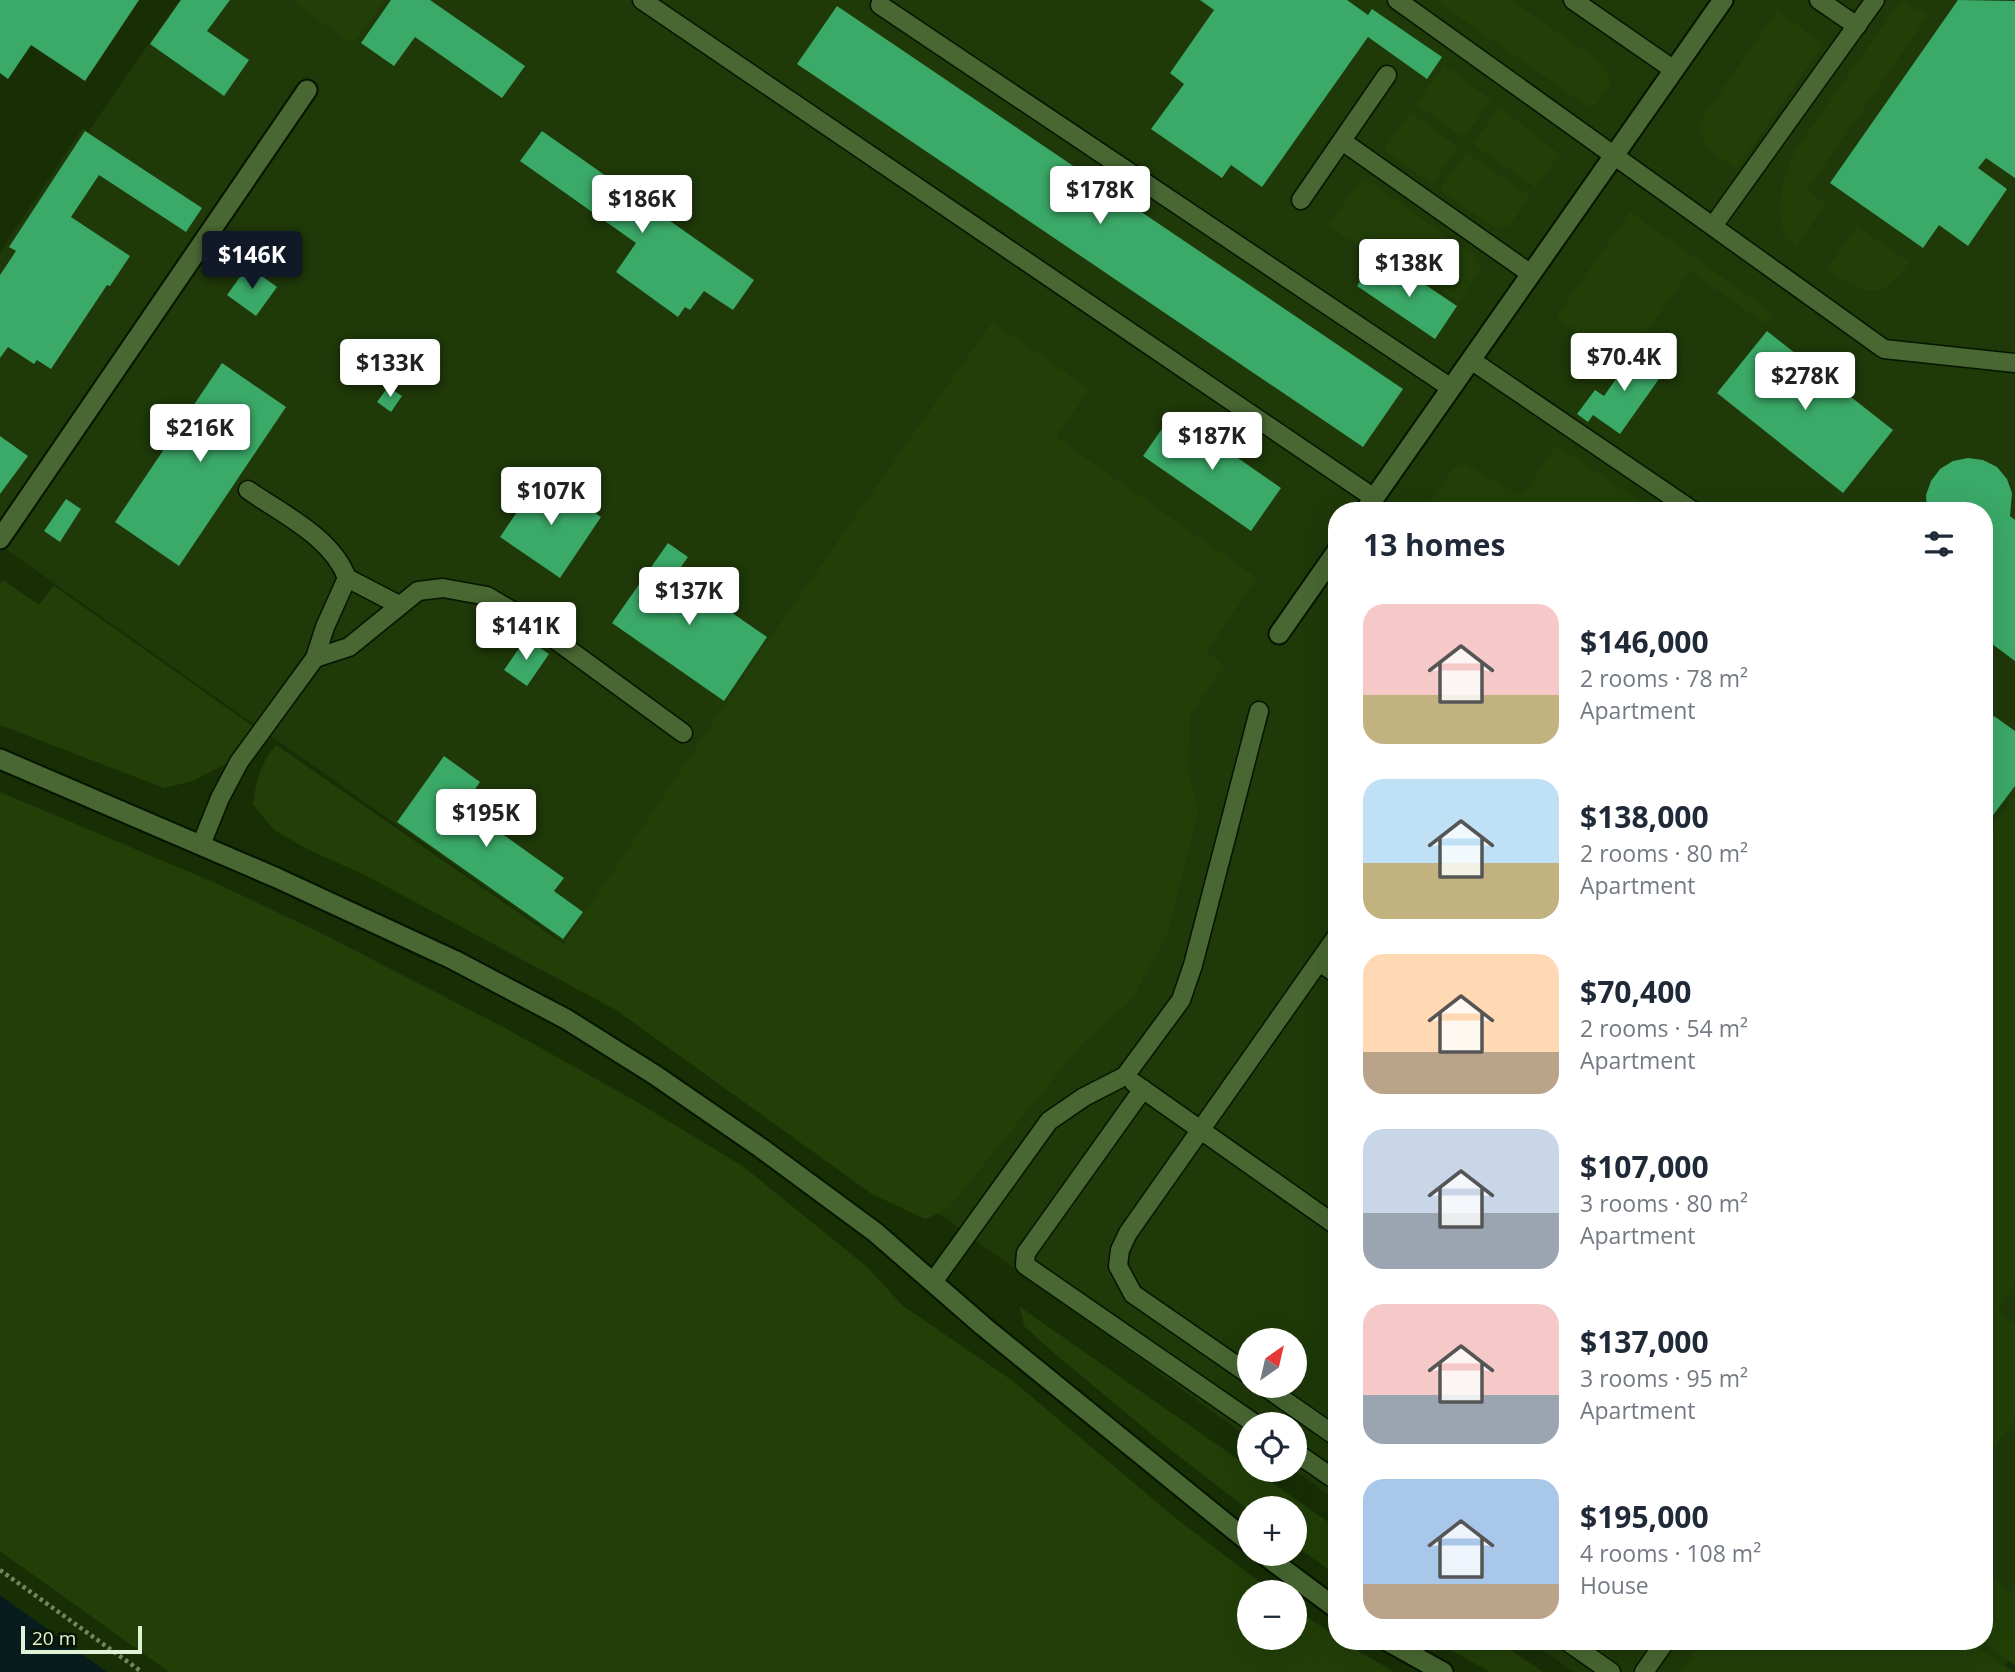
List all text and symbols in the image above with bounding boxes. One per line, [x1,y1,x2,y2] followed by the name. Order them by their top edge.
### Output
[1051,166,1149,226] pin: $178K
[1066,173,1134,205] text: $178K
[593,176,691,235] pin: $186K
[608,182,676,214] text: $186K
[203,232,301,291] pin: $146K
[218,238,286,270] text: $146K
[1360,240,1458,299] pin: $138K
[1375,246,1443,278] text: $138K
[1567,334,1681,393] pin: $70.4K
[341,340,439,399] pin: $133K
[1587,340,1661,372] text: $70.4K
[356,346,424,378] text: $133K
[1756,352,1854,412] pin: $278K
[1771,359,1839,391] text: $278K
[151,405,249,464] pin: $216K
[166,411,234,443] text: $216K
[1163,412,1261,472] pin: $187K
[1178,419,1246,451] text: $187K
[502,468,600,527] pin: $107K
[517,474,585,506] text: $107K
[1363,524,1506,565] text: 13 homes
[1920,525,1958,563] icon: filters
[640,568,738,627] pin: $137K
[655,574,723,606] text: $137K
[477,602,575,662] pin: $141K
[492,609,560,641] text: $141K
[1580,621,1709,662] text: $146,000
[1419,632,1503,716] icon: home
[1580,662,1748,694] text: 2 rooms · 78 m²
[1580,694,1696,726] text: Apartment
[437,790,535,849] pin: $195K
[452,796,520,828] text: $195K
[1580,796,1709,837] text: $138,000
[1419,807,1503,891] icon: home
[1580,837,1748,869] text: 2 rooms · 80 m²
[1580,869,1696,901] text: Apartment
[1580,971,1691,1012] text: $70,400
[1419,982,1503,1066] icon: home
[1580,1012,1748,1044] text: 2 rooms · 54 m²
[1580,1044,1696,1076] text: Apartment
[1580,1146,1709,1187] text: $107,000
[1419,1157,1503,1241] icon: home
[1580,1187,1748,1219] text: 3 rooms · 80 m²
[1580,1219,1696,1251] text: Apartment
[1580,1321,1709,1362] text: $137,000
[1237,1328,1307,1398] north arrow
[1237,1328,1307,1650] map controls
[1419,1332,1503,1416] icon: home
[1580,1362,1748,1394] text: 3 rooms · 95 m²
[1580,1394,1696,1426] text: Apartment
[1237,1412,1307,1482] button: locate
[1237,1496,1307,1566] button: +
[1580,1496,1709,1537] text: $195,000
[1419,1507,1503,1591] icon: home
[1580,1537,1761,1569] text: 4 rooms · 108 m²
[1580,1569,1649,1601] text: House
[1237,1580,1307,1650] button: −
[21,1623,142,1655] scale bar
[32,1625,76,1651] text: 20 m

